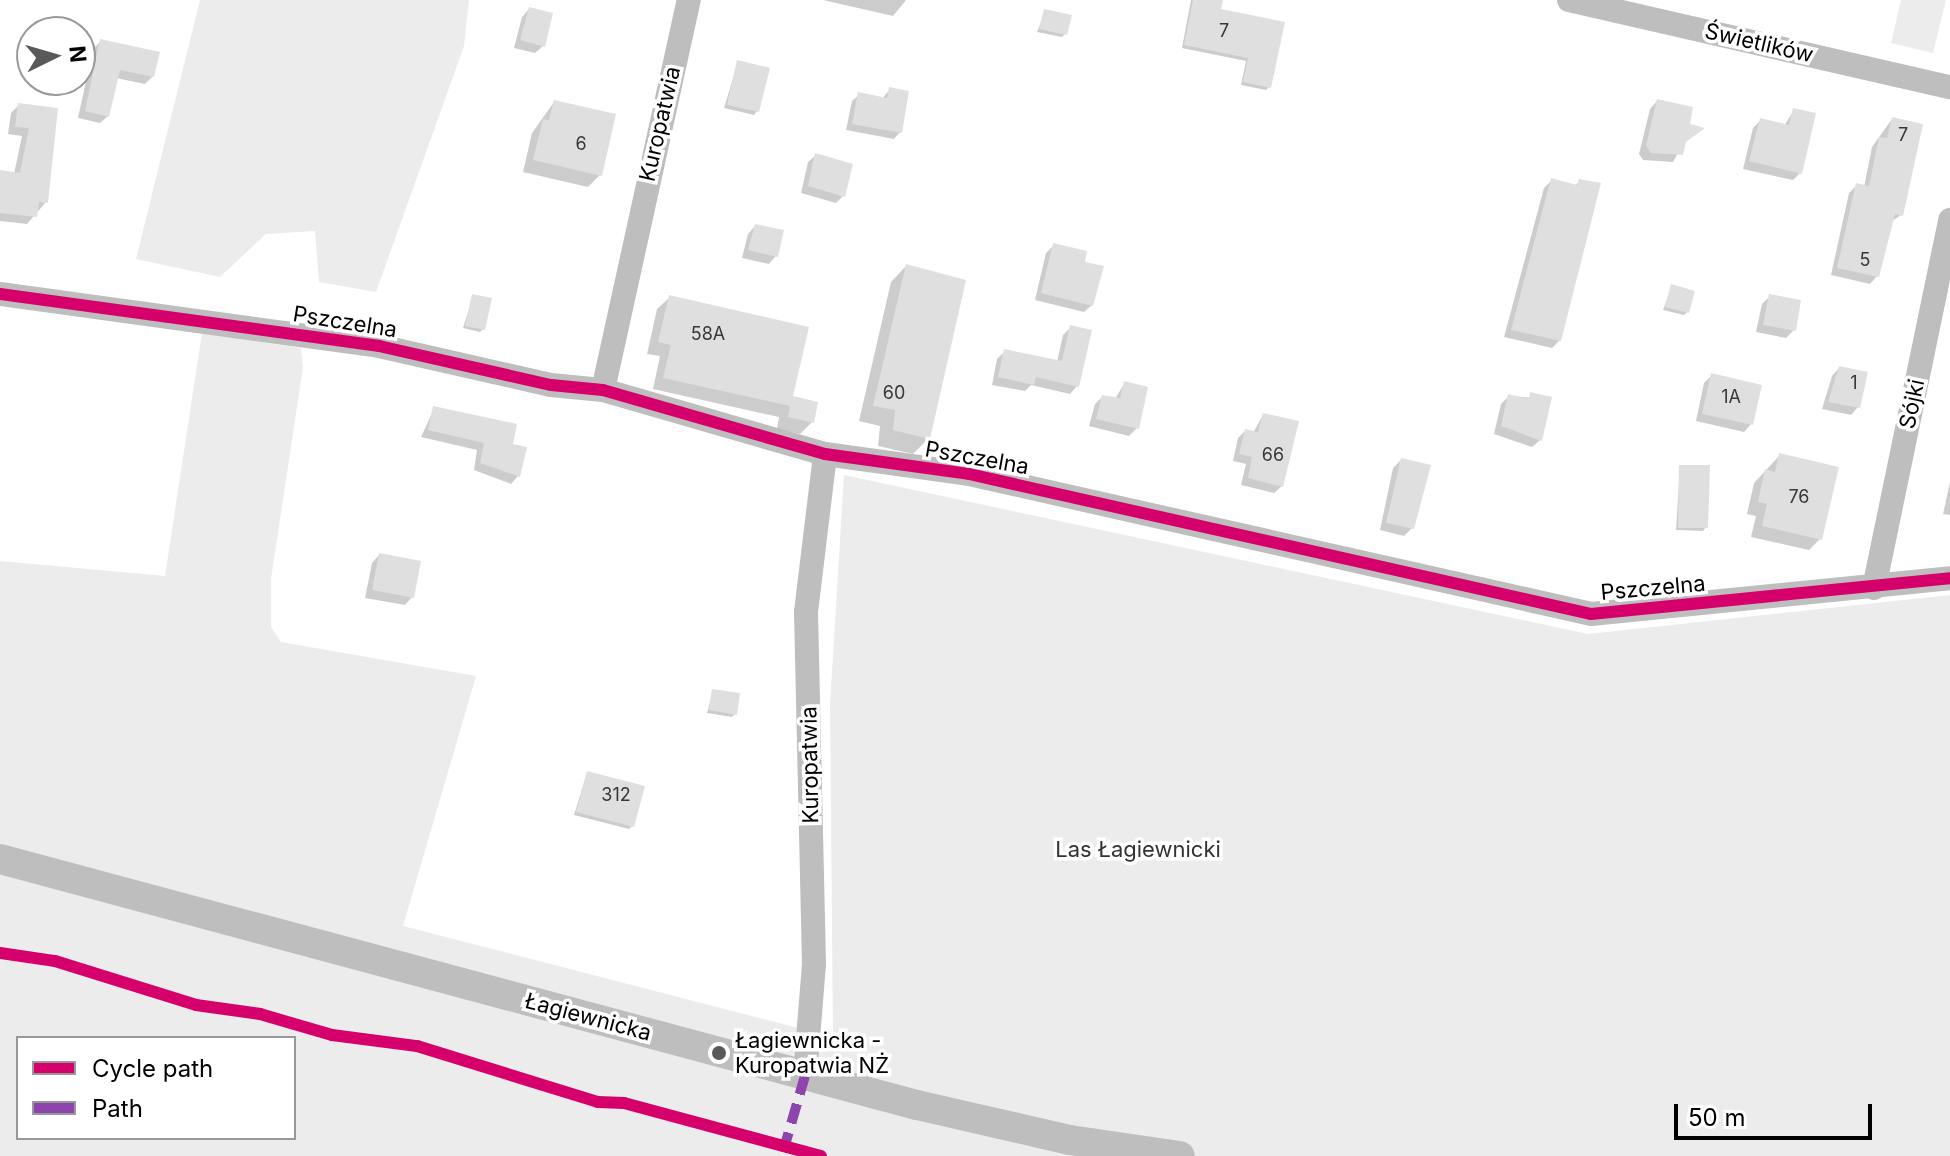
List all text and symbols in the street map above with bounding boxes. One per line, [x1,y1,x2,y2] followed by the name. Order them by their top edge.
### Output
[16,16,96,96] north arrow
[1702,18,1816,68] street label: Świetlików
[1219,20,1229,42] house number: 7
[64,45,92,64] text: N
[634,64,686,184] street label: Kuropatwia
[1898,124,1908,146] house number: 7
[575,133,587,155] house number: 6
[1860,249,1870,271] house number: 5
[291,301,399,343] street label: Pszczelna
[691,323,725,345] house number: 58A
[1850,372,1858,394] house number: 1
[1894,377,1930,431] street label: Sójki
[883,382,905,404] house number: 60
[1721,386,1741,408] house number: 1A
[923,436,1031,480] street label: Pszczelna
[1262,444,1284,466] house number: 66
[1788,486,1810,508] house number: 76
[1600,570,1706,606] street label: Pszczelna
[796,706,824,824] street label: Kuropatwia
[601,784,631,806] house number: 312
[1055,837,1221,863] park label: Las Łagiewnicki
[522,987,654,1047] street label: Łagiewnicka
[735,1027,889,1078] place label: Łagiewnicka - Kuropatwia NŻ
[16,1036,296,1140] legend
[710,1044,728,1062] marker: Łagiewnicka - Kuropatwia NŻ
[92,1054,213,1083] text: Cycle path
[1678,1088,1876,1138] scale bar
[92,1094,143,1123] text: Path
[1688,1103,1746,1132] text: 50 m

